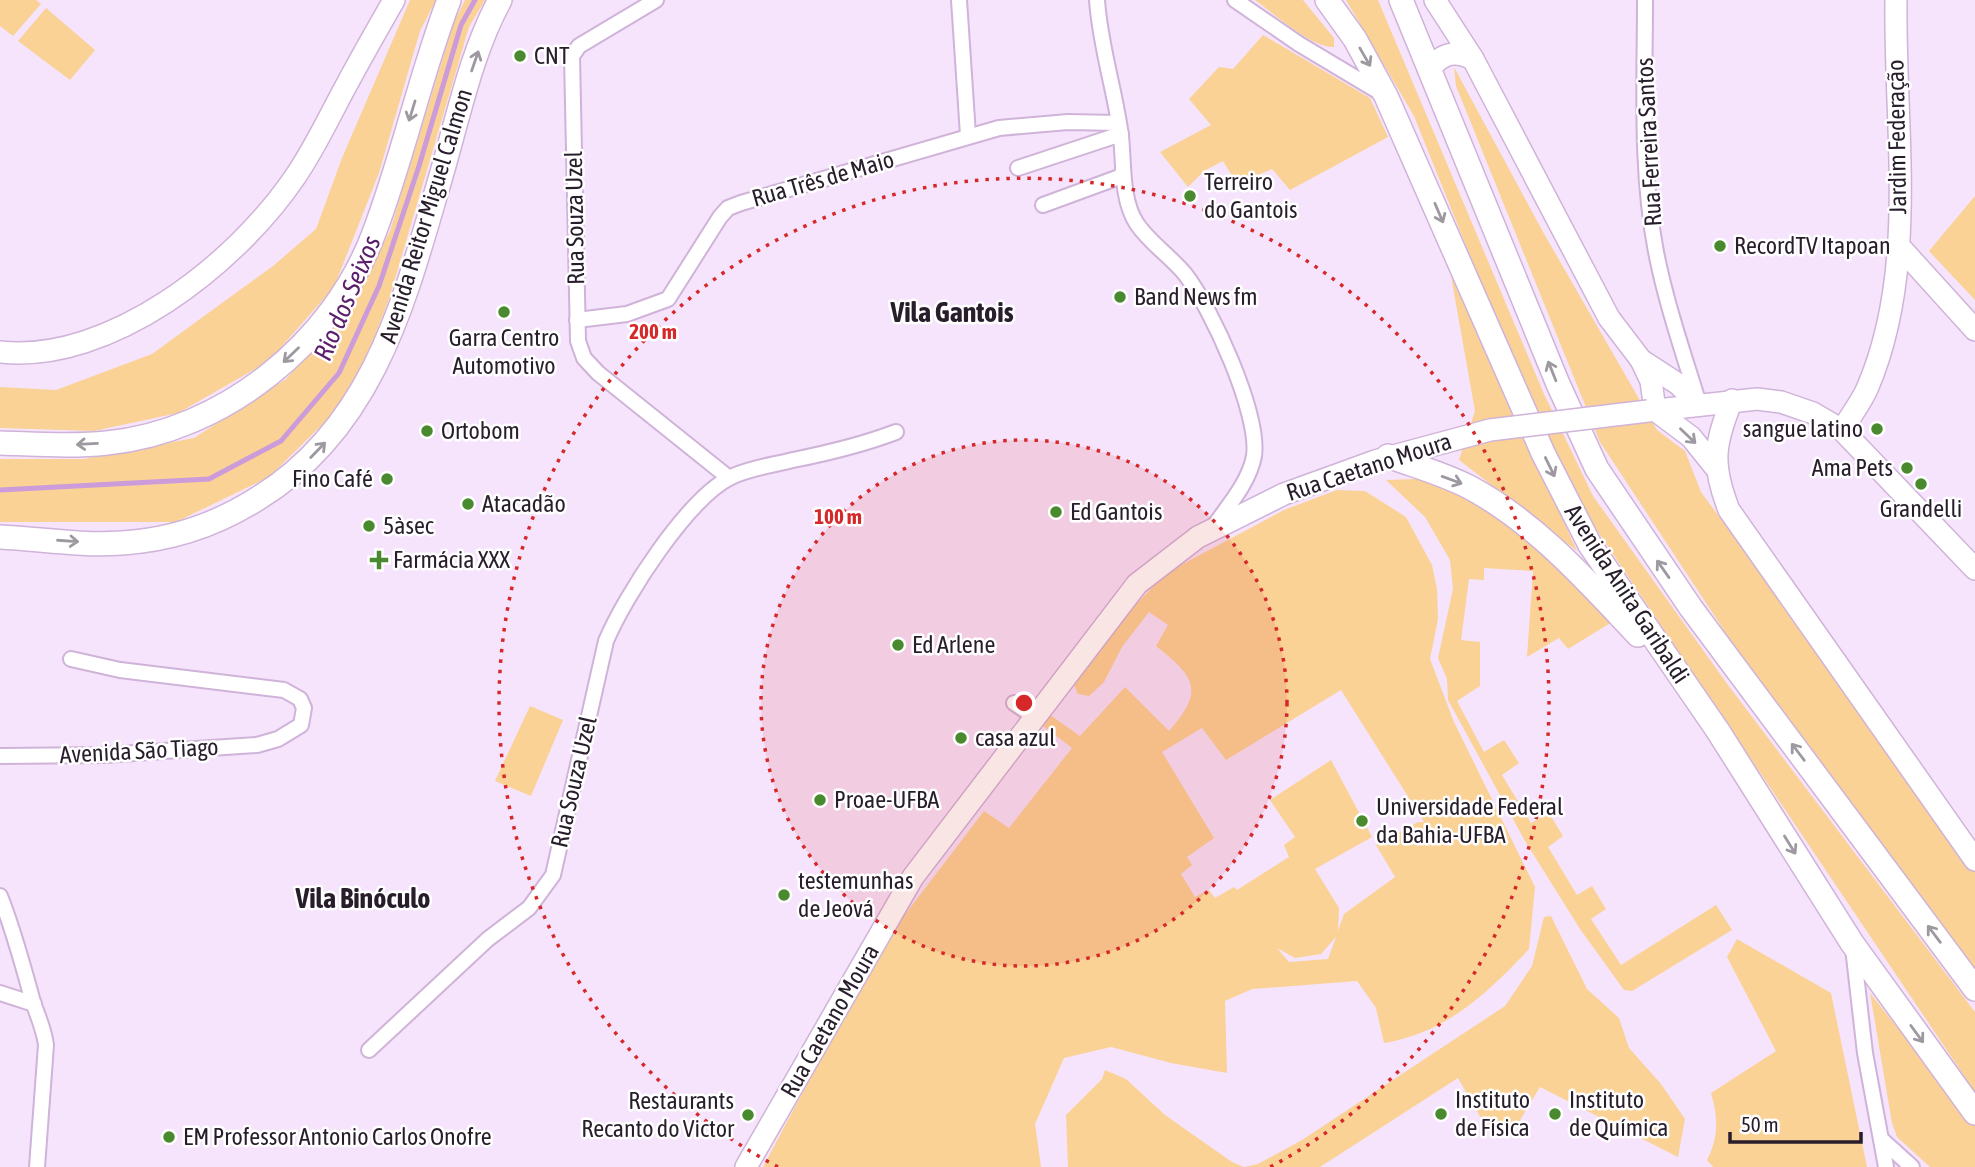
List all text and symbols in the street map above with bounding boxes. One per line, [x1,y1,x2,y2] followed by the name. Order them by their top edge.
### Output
[534,42,570,69] place label: CNT
[1358,46,1372,66] one-way arrow
[512,48,528,64] marker: CNT
[470,51,482,73] one-way arrow
[1631,57,1666,227] street label: Rua Ferreira Santos
[1882,59,1911,215] street label: Jardim Federação
[374,85,477,346] street label: Avenida Reitor Miguel Calmon
[404,100,417,122] one-way arrow
[749,145,897,212] street label: Rua Três de Maio
[560,150,589,285] street label: Rua Souza Uzel
[1204,168,1297,223] place label: Terreiro do Gantois
[1182,188,1198,204] marker: Terreiro do Gantois
[1434,202,1447,224] one-way arrow
[307,231,387,365] water label: Rio dos Seixos
[1734,232,1891,259] place label: RecordTV Itapoan
[1712,238,1728,254] marker: RecordTV Itapoan
[1134,283,1258,310] place label: Band News fm
[1112,289,1128,305] marker: Band News fm
[889,296,1014,328] district label: Vila Gantois
[496,304,512,320] marker: Garra Centro Automotivo
[629,319,677,343] text: 200 m
[449,324,559,379] place label: Garra Centro Automotivo
[283,346,300,363] one-way arrow
[1545,361,1558,383] one-way arrow
[1743,415,1863,442] place label: sangue latino
[441,417,520,444] place label: Ortobom
[1869,421,1885,437] marker: sangue latino
[419,423,435,439] marker: Ortobom
[1283,427,1455,506] street label: Rua Caetano Moura
[1679,427,1696,444] one-way arrow
[77,438,99,451] one-way arrow
[310,442,327,459] one-way arrow
[1812,454,1893,481] place label: Ama Pets
[1543,456,1557,477] one-way arrow
[1899,460,1915,476] marker: Ama Pets
[292,465,373,492] place label: Fino Café
[379,471,395,487] marker: Fino Café
[1441,475,1463,487] one-way arrow
[1913,476,1929,492] marker: Grandelli
[482,490,566,517] place label: Atacadão
[1880,495,1962,522] place label: Grandelli
[460,496,476,512] marker: Atacadão
[1070,498,1162,525] place label: Ed Gantois
[1560,499,1695,688] street label: Avenida Anita Garibaldi
[814,504,862,528] text: 100 m
[1048,504,1064,520] marker: Ed Gantois
[383,512,434,539] place label: 5àsec
[361,518,377,534] marker: 5àsec
[56,535,79,548] one-way arrow
[393,546,510,573] place label: Farmácia XXX
[371,552,387,568] marker: Farmácia XXX
[1656,560,1670,579] one-way arrow
[912,631,995,658] place label: Ed Arlene
[890,637,906,653] marker: Ed Arlene
[1012,691,1036,715] centre of rings
[545,713,602,850] street label: Rua Souza Uzel
[975,724,1056,751] place label: casa azul
[953,730,969,746] marker: casa azul
[59,733,219,768] street label: Avenida São Tiago
[1791,743,1806,762] one-way arrow
[834,786,939,813] place label: Proae-UFBA
[812,792,828,808] marker: Proae-UFBA
[1376,793,1564,848] place label: Universidade Federal da Bahia-UFBA
[1354,813,1370,829] marker: Universidade Federal da Bahia-UFBA
[1784,835,1798,855] one-way arrow
[798,867,913,922] place label: testemunhas de Jeová
[294,882,431,914] district label: Vila Binóculo
[776,887,792,903] marker: testemunhas de Jeová
[1927,926,1942,944] one-way arrow
[775,940,884,1102] street label: Rua Caetano Moura
[1910,1024,1925,1043] one-way arrow
[1455,1086,1530,1141] place label: Instituto de Física
[1569,1086,1669,1141] place label: Instituto de Química
[581,1087,735,1142] place label: Restaurants Recanto do Victor
[1730,1100,1861,1144] scale bar
[1433,1106,1449,1122] marker: Instituto de Física
[1547,1106,1563,1122] marker: Instituto de Química
[740,1107,756,1123] marker: Restaurants Recanto do Victor
[1741,1112,1779,1136] text: 50 m
[183,1123,492,1150] place label: EM Professor Antonio Carlos Onofre
[161,1129,177,1145] marker: EM Professor Antonio Carlos Onofre

